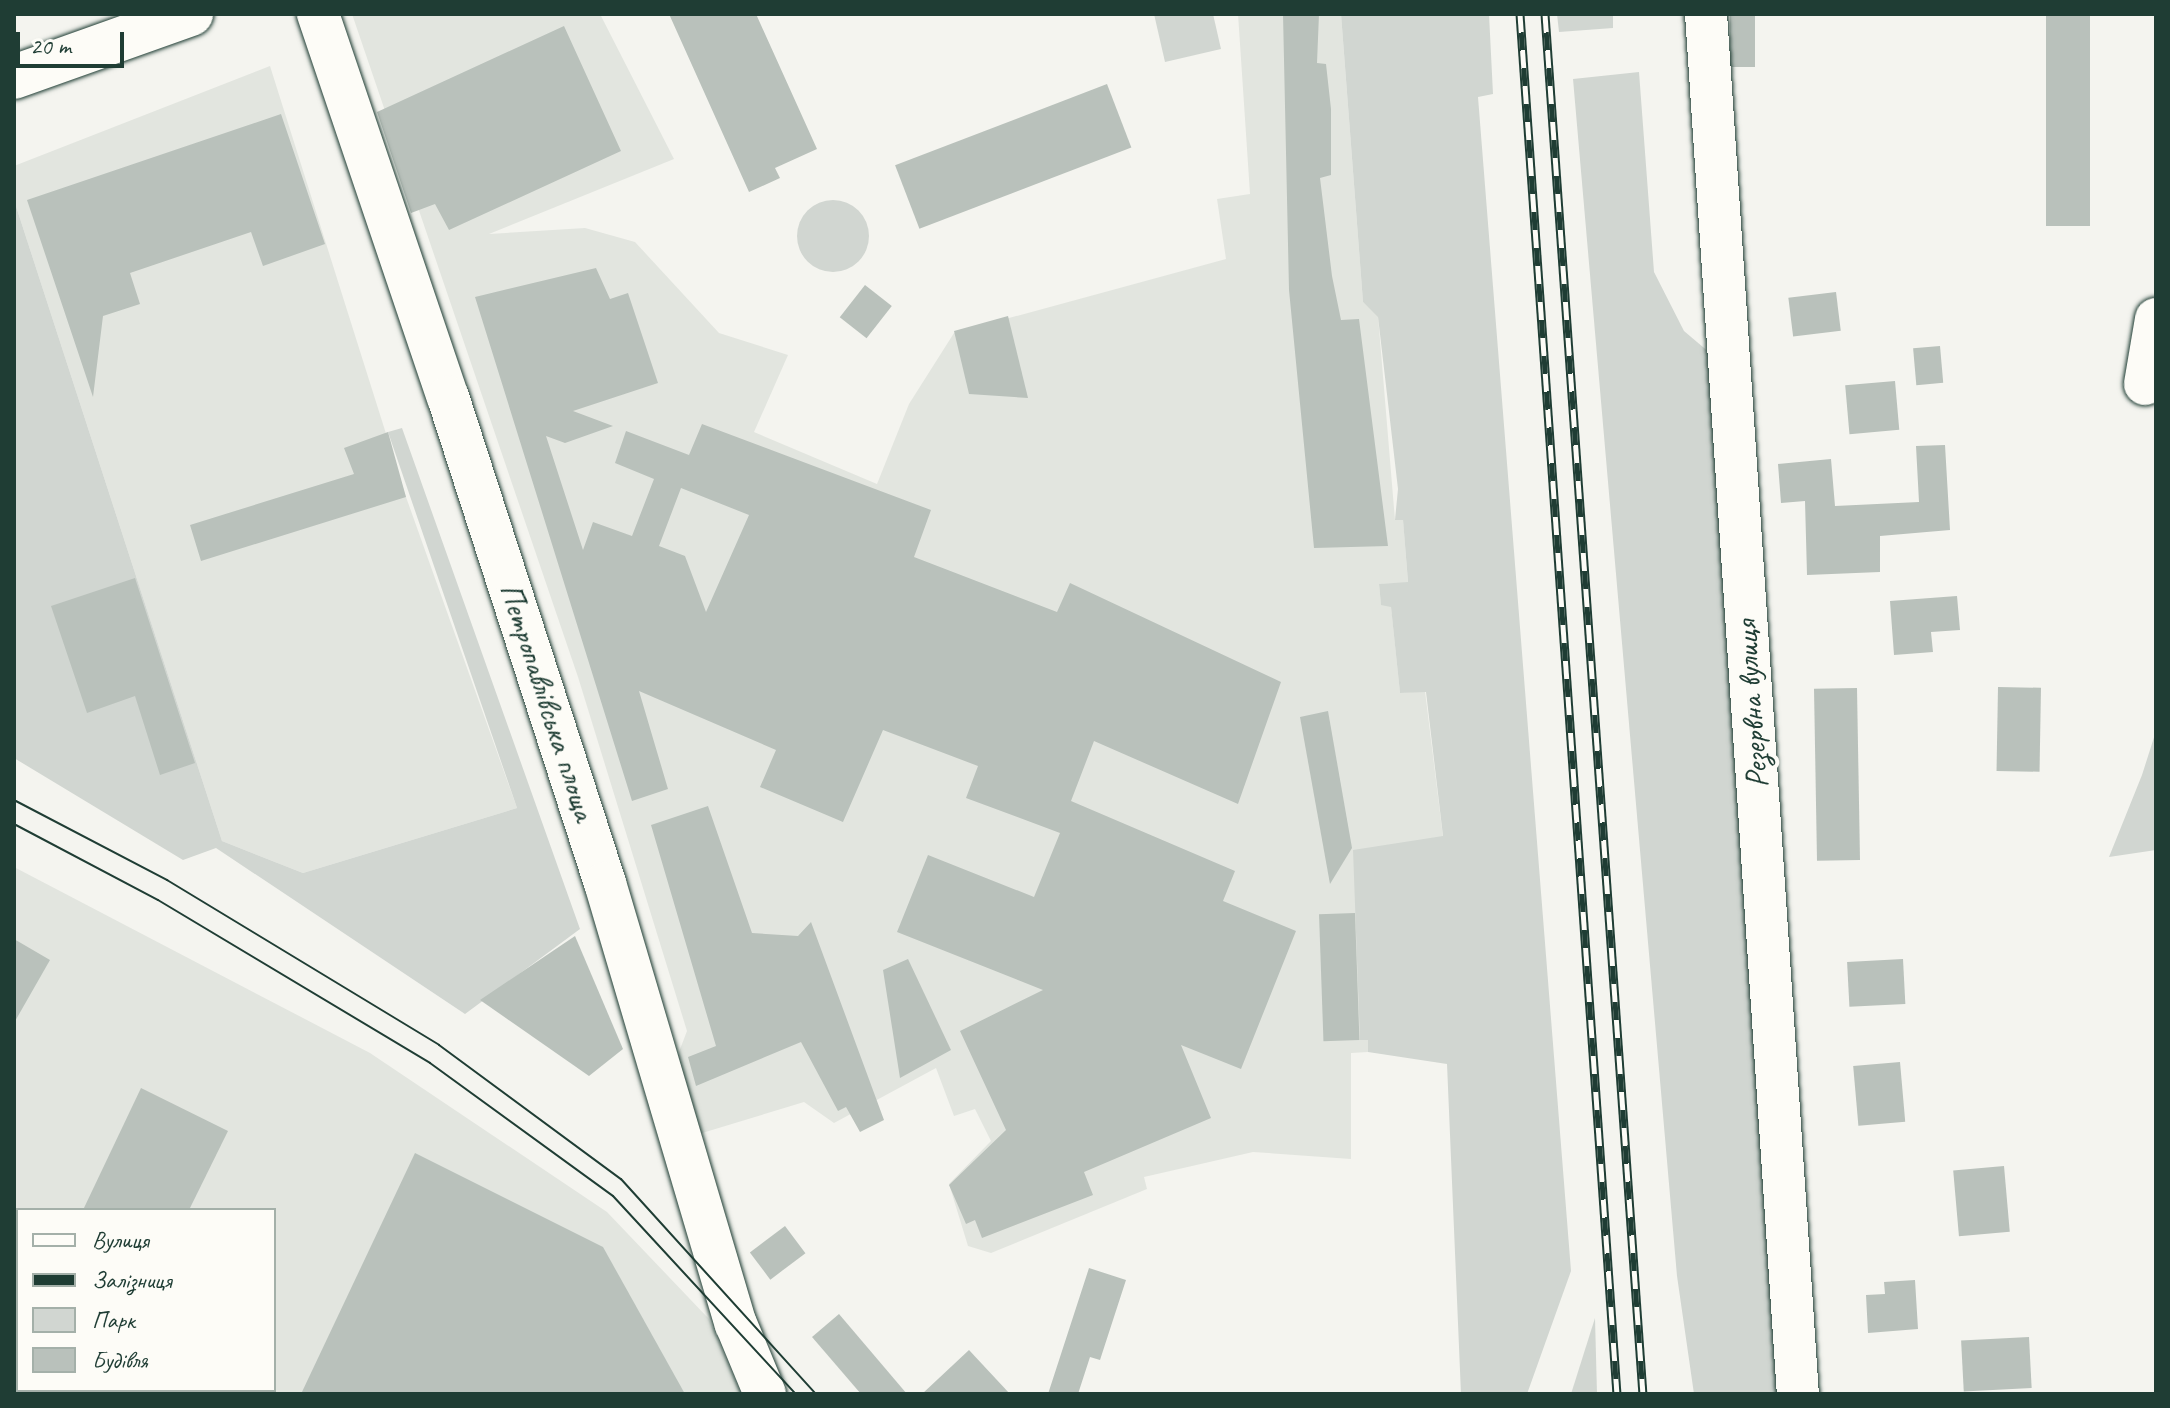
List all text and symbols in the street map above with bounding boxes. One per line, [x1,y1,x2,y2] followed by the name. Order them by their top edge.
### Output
[20,16,128,66] scale bar
[30,31,71,61] text: 20 m
[491,579,603,825] street label: Петропавлівська площа
[1727,619,1777,789] street label: Резервна вулиця
[16,1208,276,1392] legend
[92,1225,149,1255] text: Вулиця
[92,1265,171,1295] text: Залізниця
[92,1305,135,1335] text: Парк
[92,1345,148,1375] text: Будівля

